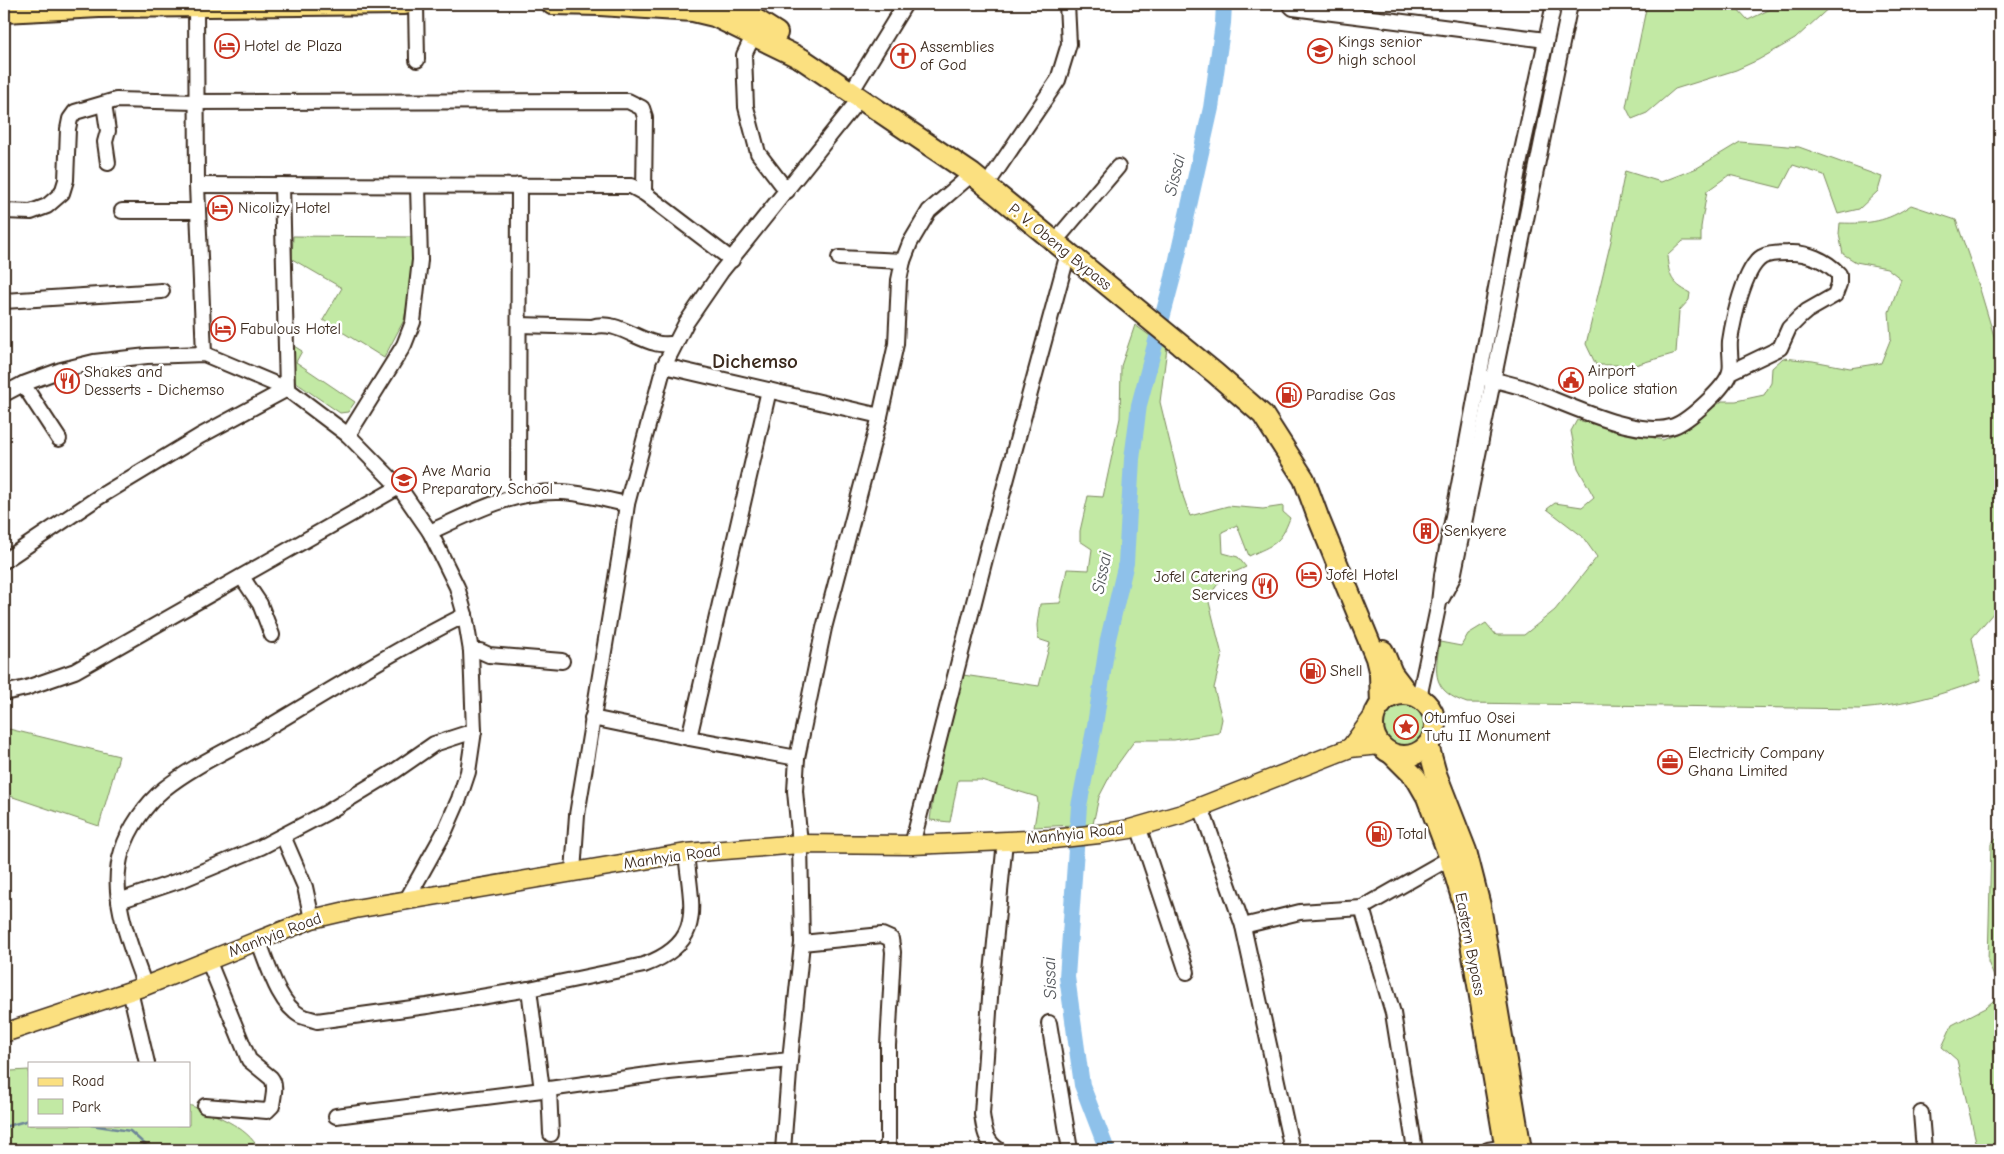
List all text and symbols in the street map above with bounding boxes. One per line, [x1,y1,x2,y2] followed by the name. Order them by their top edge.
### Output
[214,33,240,59] hotel icon: Hotel de Plaza
[1338,33,1422,69] place label: Kings senior high school
[244,37,342,55] place label: Hotel de Plaza
[920,38,995,74] place label: Assemblies of God
[1307,38,1333,64] school or university icon: Kings senior high school
[890,43,916,69] church icon: Assemblies of God
[1160,151,1190,198] water label: Sissai
[207,195,233,221] hotel icon: Nicolizy Hotel
[238,199,330,217] place label: Nicolizy Hotel
[1005,200,1115,294] street label: P. V. Obeng Bypass
[210,316,236,342] hotel icon: Fabulous Hotel
[240,320,341,338] place label: Fabulous Hotel
[712,349,798,373] district label: Dichemso
[1588,362,1678,398] place label: Airport police station
[84,363,224,399] place label: Shakes and Desserts - Dichemso
[1558,367,1584,393] public building icon: Airport police station
[54,368,80,394] restaurant icon: Shakes and Desserts - Dichemso
[1276,382,1302,408] fuel station icon: Paradise Gas
[1306,386,1396,404] place label: Paradise Gas
[422,462,553,498] place label: Ave Maria Preparatory School
[391,467,417,493] school or university icon: Ave Maria Preparatory School
[1413,518,1439,544] building icon: Senkyere
[1444,522,1506,540] place label: Senkyere
[1088,549,1117,596] water label: Sissai
[1296,562,1322,588] hotel icon: Jofel Hotel
[1326,566,1398,584] place label: Jofel Hotel
[1154,568,1248,604] place label: Jofel Catering Services
[1252,573,1278,599] restaurant icon: Jofel Catering Services
[1300,658,1326,684] fuel station icon: Shell
[1330,662,1362,680] place label: Shell
[1424,709,1551,745] place label: Otumfuo Osei Tutu II Monument
[1393,714,1419,740] place icon: Otumfuo Osei Tutu II Monument
[1688,744,1825,780] place label: Electricity Company Ghana Limited
[1657,749,1683,775] office icon: Electricity Company Ghana Limited
[1025,820,1125,848] street label: Manhyia Road
[1366,821,1392,847] fuel station icon: Total
[1396,825,1427,843] place label: Total
[622,841,722,873] street label: Manhyia Road
[1451,891,1489,997] street label: Eastern Bypass
[226,909,324,961] street label: Manhyia Road
[1039,956,1061,999] water label: Sissai
[28,1062,190,1126] legend
[72,1072,104,1090] text: Road
[72,1098,101,1116] text: Park

